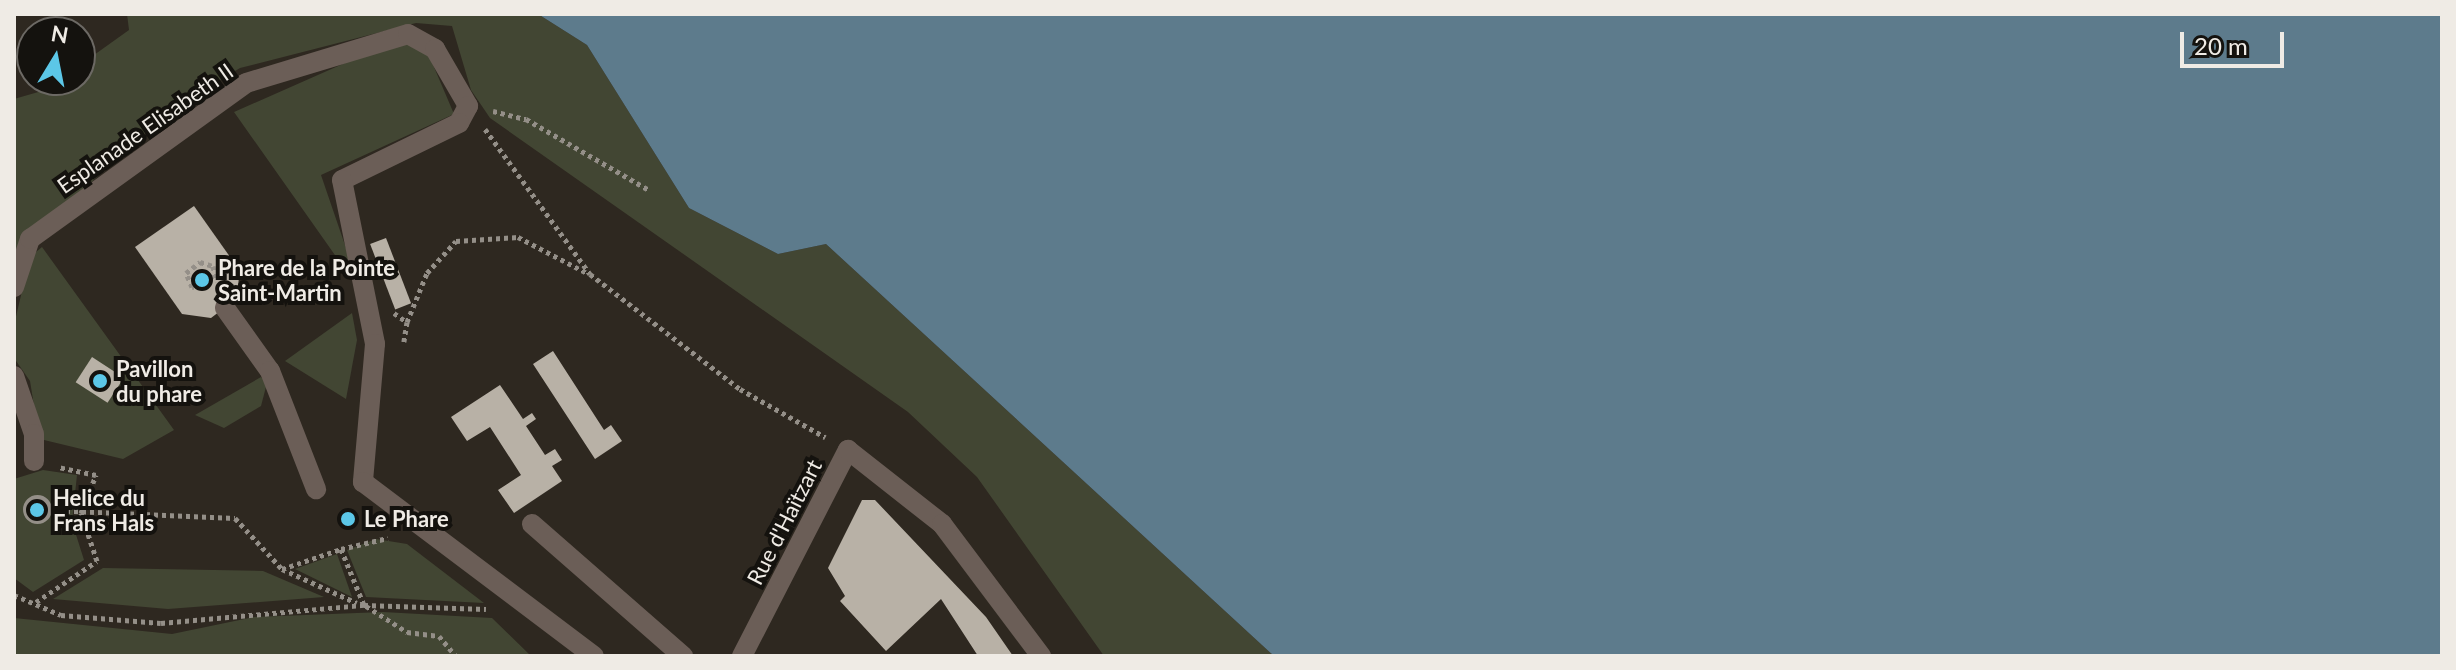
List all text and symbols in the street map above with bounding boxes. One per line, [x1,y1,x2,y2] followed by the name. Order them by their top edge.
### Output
[16,16,96,96] north arrow
[2184,16,2288,66] scale bar
[49,19,71,49] text: N
[2194,31,2248,60] text: 20 m
[52,57,238,199] street label: Esplanade Elisabeth II
[218,254,395,306] place label: Phare de la Pointe Saint-Martin
[193,271,211,289] marker: Phare de la Pointe Saint-Martin
[116,355,202,406] place label: Pavillon du phare
[91,372,109,390] marker: Pavillon du phare
[741,455,827,589] street label: Rue d'Haïtzart
[53,484,154,536] place label: Helice du Frans Hals
[28,501,46,519] marker: Helice du Frans Hals
[364,506,449,532] place label: Le Phare
[339,510,357,528] marker: Le Phare

